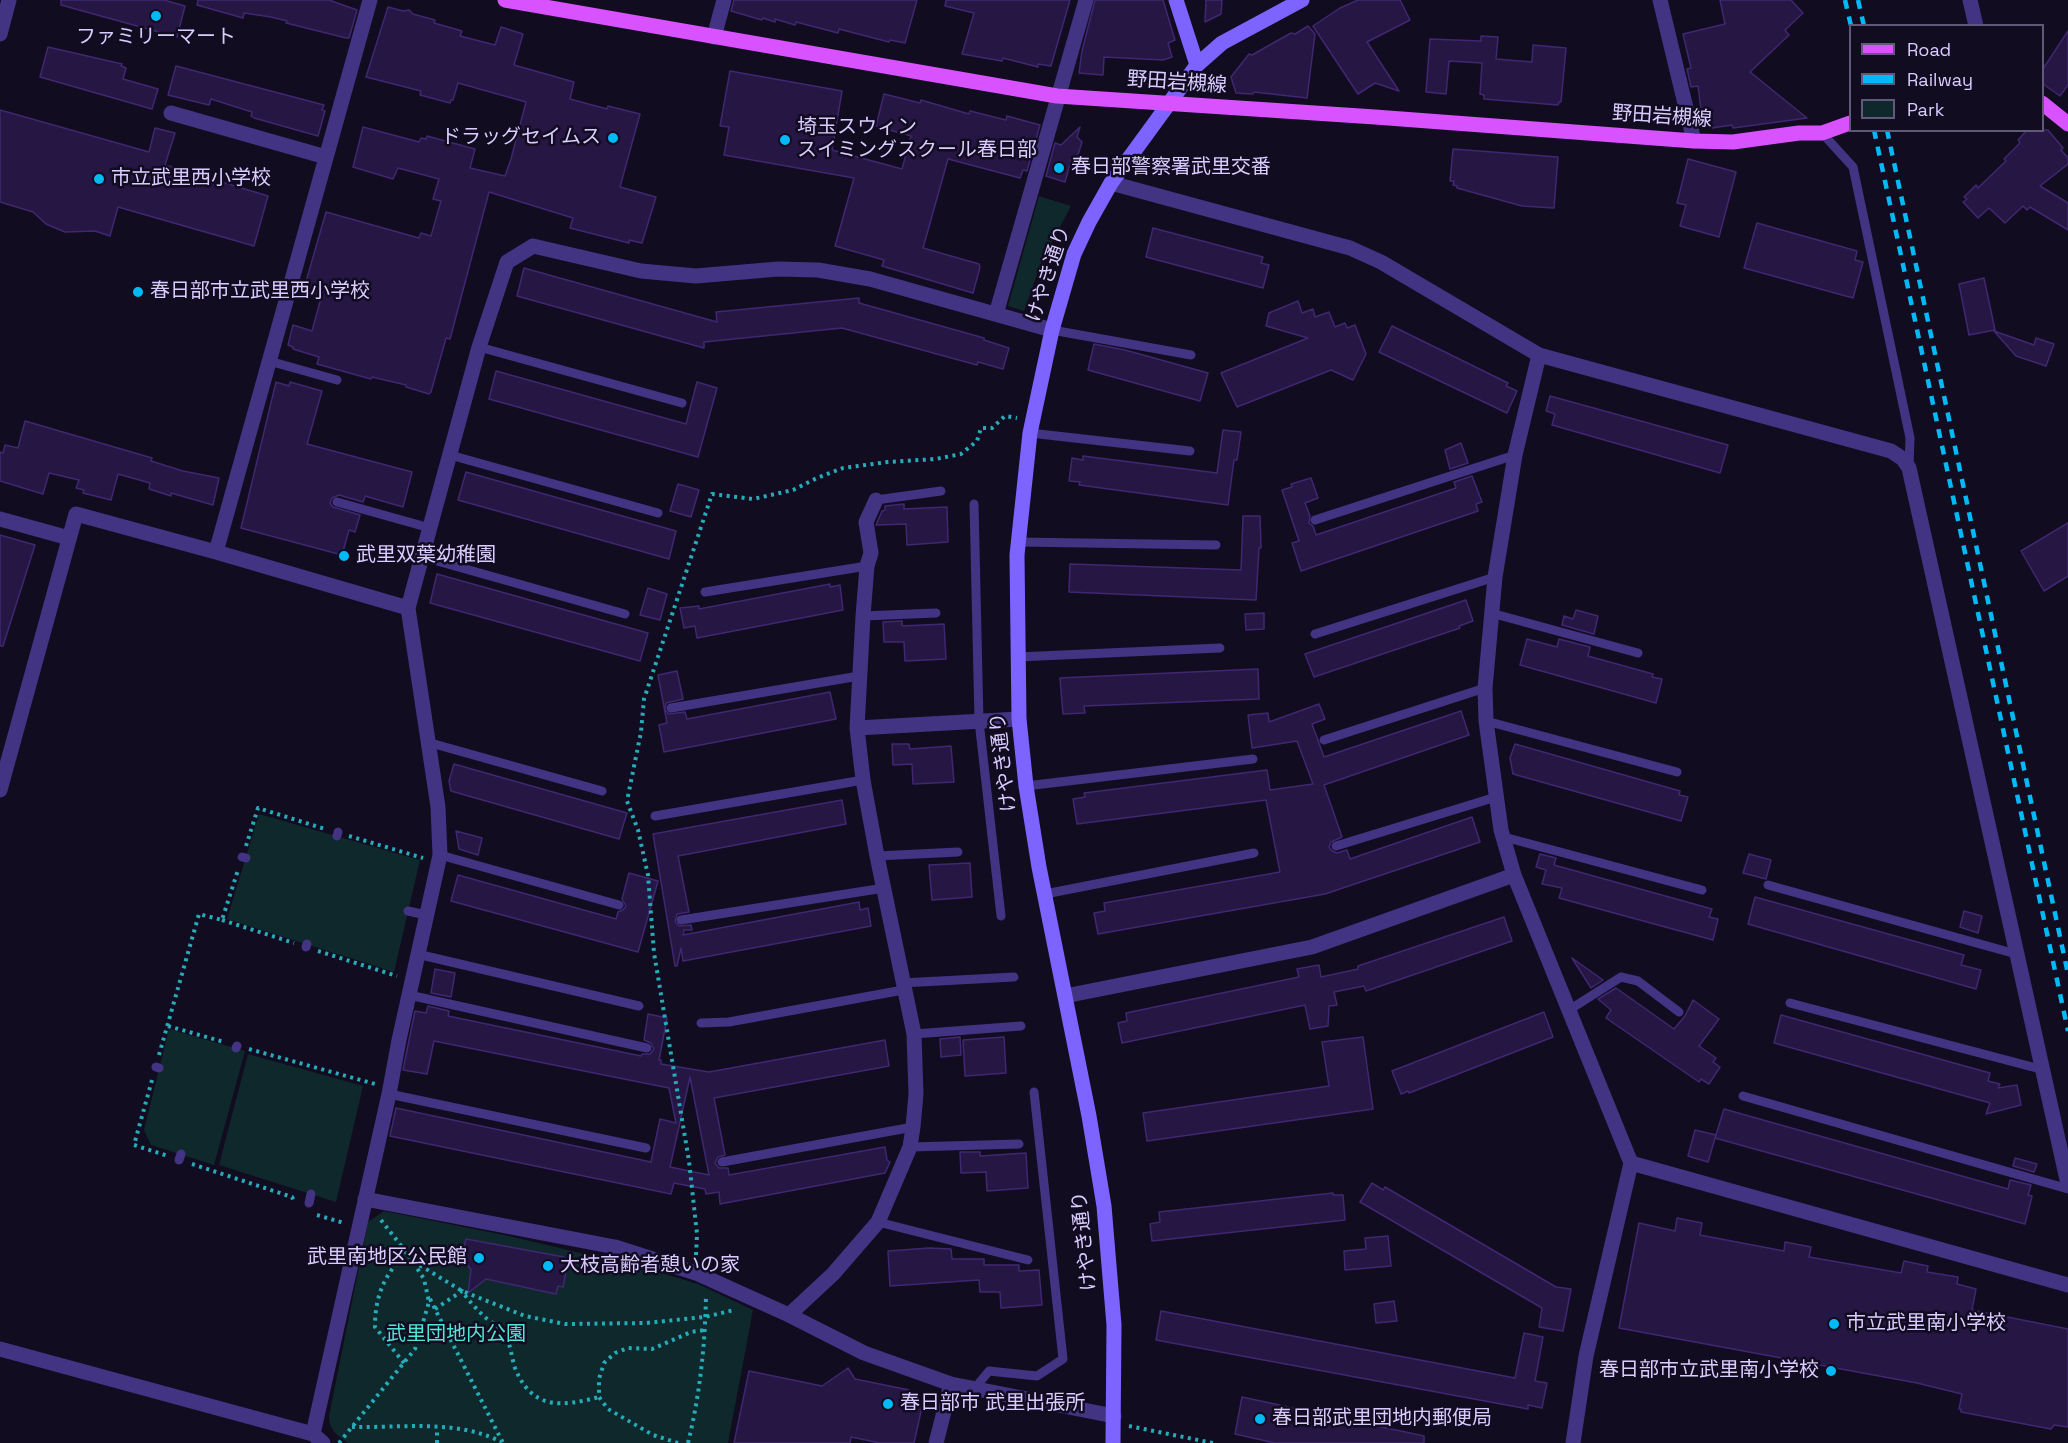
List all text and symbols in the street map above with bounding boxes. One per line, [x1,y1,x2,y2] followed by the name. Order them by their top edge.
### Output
[149,9,163,23] marker: ファミリーマート
[1849,24,2044,132] legend
[76,26,236,50] place label: ファミリーマート
[1907,38,1951,61] text: Road
[1126,68,1228,98] street label: 野田岩槻線
[1907,68,1973,91] text: Railway
[1907,98,1944,121] text: Park
[1611,102,1713,132] street label: 野田岩槻線
[797,116,1037,163] place label: 埼玉スウィン スイミングスクール春日部
[441,126,601,150] place label: ドラッグセイムス
[606,131,620,145] marker: ドラッグセイムス
[778,133,792,147] marker: 埼玉スウィン スイミングスクール春日部
[1071,156,1271,180] place label: 春日部警察署武里交番
[1052,161,1066,175] marker: 春日部警察署武里交番
[111,167,271,191] place label: 市立武里西小学校
[92,172,106,186] marker: 市立武里西小学校
[1022,223,1076,325] street label: けやき通り
[150,280,370,304] place label: 春日部市立武里西小学校
[131,285,145,299] marker: 春日部市立武里西小学校
[356,544,496,568] place label: 武里双葉幼稚園
[337,549,351,563] marker: 武里双葉幼稚園
[986,711,1022,813] street label: けやき通り
[1068,1190,1102,1292] street label: けやき通り
[307,1246,467,1270] place label: 武里南地区公民館
[472,1251,486,1265] marker: 武里南地区公民館
[560,1254,740,1278] place label: 大枝高齢者憩いの家
[541,1259,555,1273] marker: 大枝高齢者憩いの家
[1846,1312,2006,1336] place label: 市立武里南小学校
[1827,1317,1841,1331] marker: 市立武里南小学校
[386,1323,526,1347] park label: 武里団地内公園
[1599,1359,1819,1383] place label: 春日部市立武里南小学校
[1824,1364,1838,1378] marker: 春日部市立武里南小学校
[900,1392,1085,1416] place label: 春日部市 武里出張所
[881,1397,895,1411] marker: 春日部市 武里出張所
[1272,1407,1492,1431] place label: 春日部武里団地内郵便局
[1253,1412,1267,1426] marker: 春日部武里団地内郵便局

